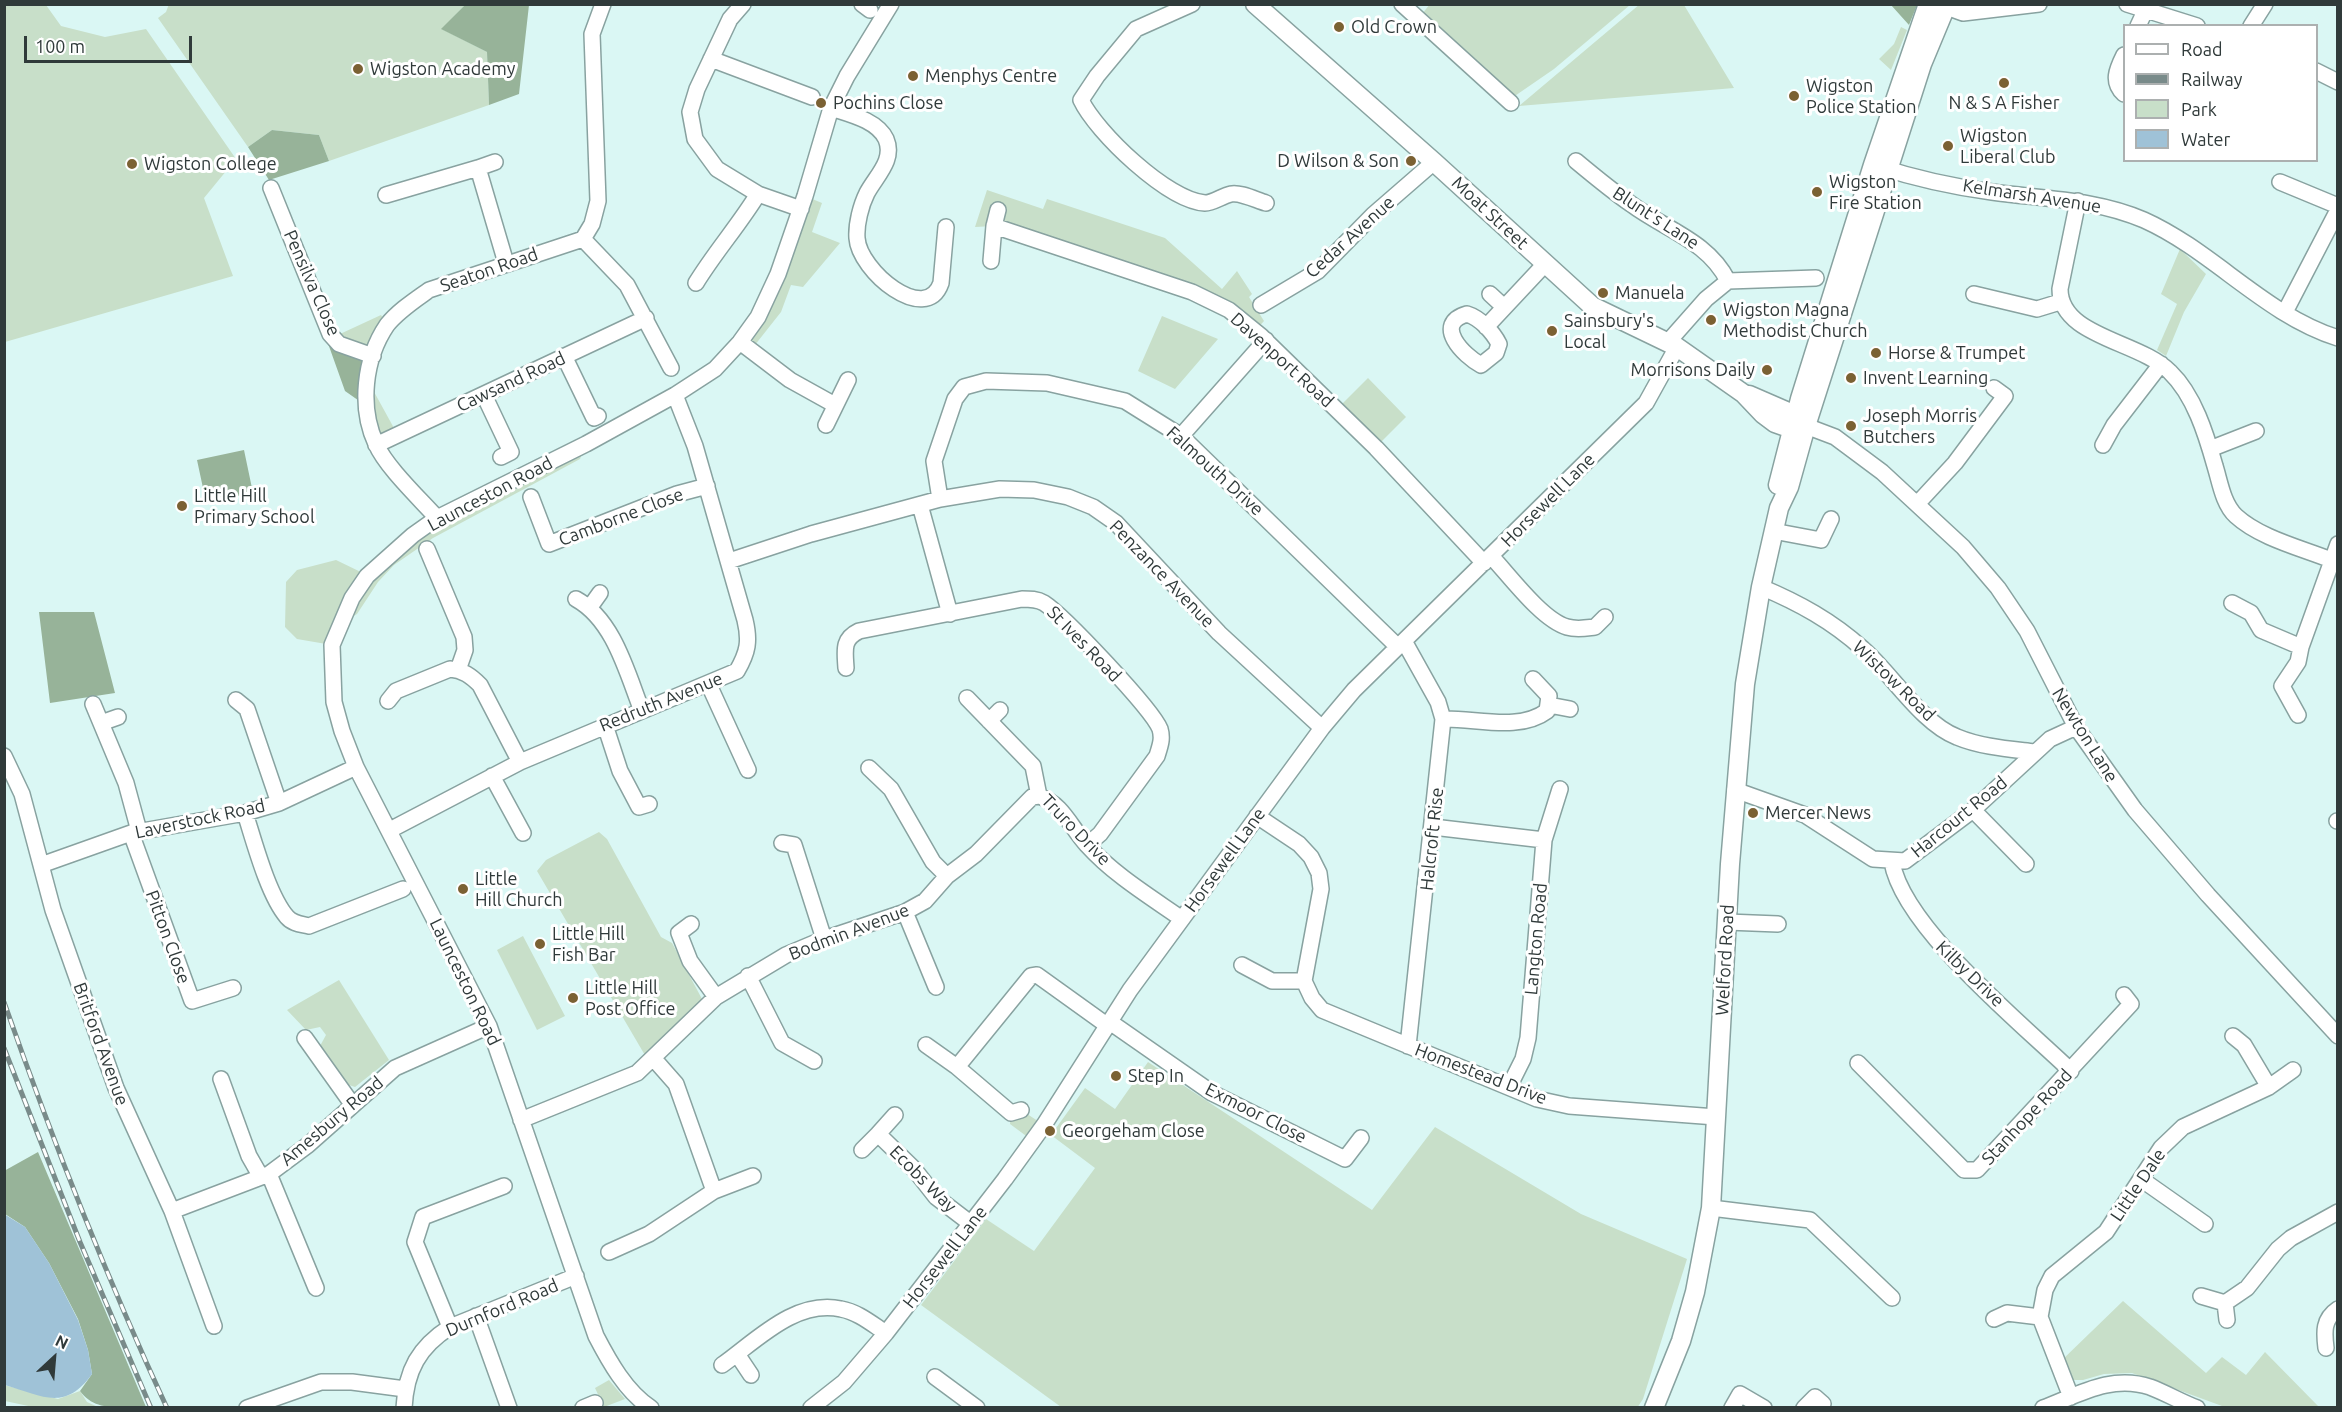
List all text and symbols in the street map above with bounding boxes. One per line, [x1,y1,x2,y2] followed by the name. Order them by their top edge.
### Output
[1351,16,1437,38] place label: Old Crown
[1332,20,1346,34] marker: Old Crown
[27,24,195,62] scale bar
[2123,24,2318,162] legend
[35,36,85,56] text: 100 m
[2181,39,2223,59] text: Road
[370,58,515,80] place label: Wigston Academy
[351,62,365,76] marker: Wigston Academy
[925,65,1057,87] place label: Menphys Centre
[906,69,920,83] marker: Menphys Centre
[2181,69,2242,89] text: Railway
[1806,75,1917,118] place label: Wigston Police Station
[1997,76,2011,90] marker: N & S A Fisher
[1787,89,1801,103] marker: Wigston Police Station
[833,92,943,114] place label: Pochins Close
[1949,92,2059,114] place label: N & S A Fisher
[814,96,828,110] marker: Pochins Close
[2181,99,2217,119] text: Park
[1960,125,2055,168] place label: Wigston Liberal Club
[2181,129,2230,149] text: Water
[1941,139,1955,153] marker: Wigston Liberal Club
[1277,150,1399,172] place label: D Wilson & Son
[144,153,277,175] place label: Wigston College
[1404,154,1418,168] marker: D Wilson & Son
[125,157,139,171] marker: Wigston College
[1829,171,1922,213] place label: Wigston Fire Station
[1447,172,1533,254] street label: Moat Street
[1961,174,2103,218] street label: Kelmarsh Avenue
[1609,182,1703,254] street label: Blunt's Lane
[1810,185,1824,199] marker: Wigston Fire Station
[1301,191,1399,283] street label: Cedar Avenue
[279,227,345,339] street label: Pensilva Close
[437,243,541,297] street label: Seaton Road
[1615,282,1684,304] place label: Manuela
[1596,286,1610,300] marker: Manuela
[1723,299,1867,342] place label: Wigston Magna Methodist Church
[1226,308,1338,412] street label: Davenport Road
[1564,310,1654,352] place label: Sainsbury's Local
[1704,313,1718,327] marker: Wigston Magna Methodist Church
[1545,324,1559,338] marker: Sainsbury's Local
[1888,342,2025,364] place label: Horse & Trumpet
[1869,346,1883,360] marker: Horse & Trumpet
[453,347,569,417] street label: Cawsand Road
[1631,359,1755,381] place label: Morrisons Daily
[1760,363,1774,377] marker: Morrisons Daily
[1863,367,1988,389] place label: Invent Learning
[1844,371,1858,385] marker: Invent Learning
[1863,405,1977,448] place label: Joseph Morris Butchers
[1844,419,1858,433] marker: Joseph Morris Butchers
[1162,422,1268,520] street label: Falmouth Drive
[1497,449,1599,551] street label: Horsewell Lane
[424,452,556,536] street label: Launceston Road
[555,483,687,551] street label: Camborne Close
[194,485,315,528] place label: Little Hill Primary School
[175,499,189,513] marker: Little Hill Primary School
[1105,516,1219,632] street label: Penzance Avenue
[1042,601,1126,687] street label: St Ives Road
[1848,636,1940,726] street label: Wistow Road
[596,667,726,737] street label: Redruth Avenue
[2047,684,2123,786] street label: Newton Lane
[1907,772,2011,862] street label: Harcourt Road
[1416,786,1448,892] street label: Halcroft Rise
[1037,790,1115,870] street label: Truro Drive
[133,795,267,843] street label: Laverstock Road
[1765,802,1871,824] place label: Mercer News
[1180,804,1270,916] street label: Horsewell Lane
[1746,806,1760,820] marker: Mercer News
[475,868,563,910] place label: Little Hill Church
[456,882,470,896] marker: Little Hill Church
[1520,882,1552,996] street label: Langton Road
[141,887,195,987] street label: Pitton Close
[786,899,912,965] street label: Bodmin Avenue
[1711,904,1739,1016] street label: Welford Road
[425,915,505,1049] street label: Launceston Road
[552,923,625,966] place label: Little Hill Fish Bar
[1931,936,2009,1012] street label: Kilby Drive
[533,937,547,951] marker: Little Hill Fish Bar
[585,977,675,1020] place label: Little Hill Post Office
[69,980,133,1108] street label: Britford Avenue
[566,991,580,1005] marker: Little Hill Post Office
[1412,1039,1550,1109] street label: Homestead Drive
[1128,1065,1184,1087] place label: Step In
[1977,1065,2077,1169] street label: Stanhope Road
[1109,1069,1123,1083] marker: Step In
[276,1072,388,1170] street label: Amesbury Road
[1202,1078,1310,1148] street label: Exmoor Close
[1062,1120,1205,1142] place label: Georgeham Close
[1043,1124,1057,1138] marker: Georgeham Close
[885,1141,961,1217] street label: Ecobs Way
[2106,1145,2170,1225] street label: Little Dale
[898,1202,992,1312] street label: Horsewell Lane
[442,1275,562,1341] street label: Durnford Road
[24,1328,84,1388] north arrow
[53,1331,71,1353] text: N

